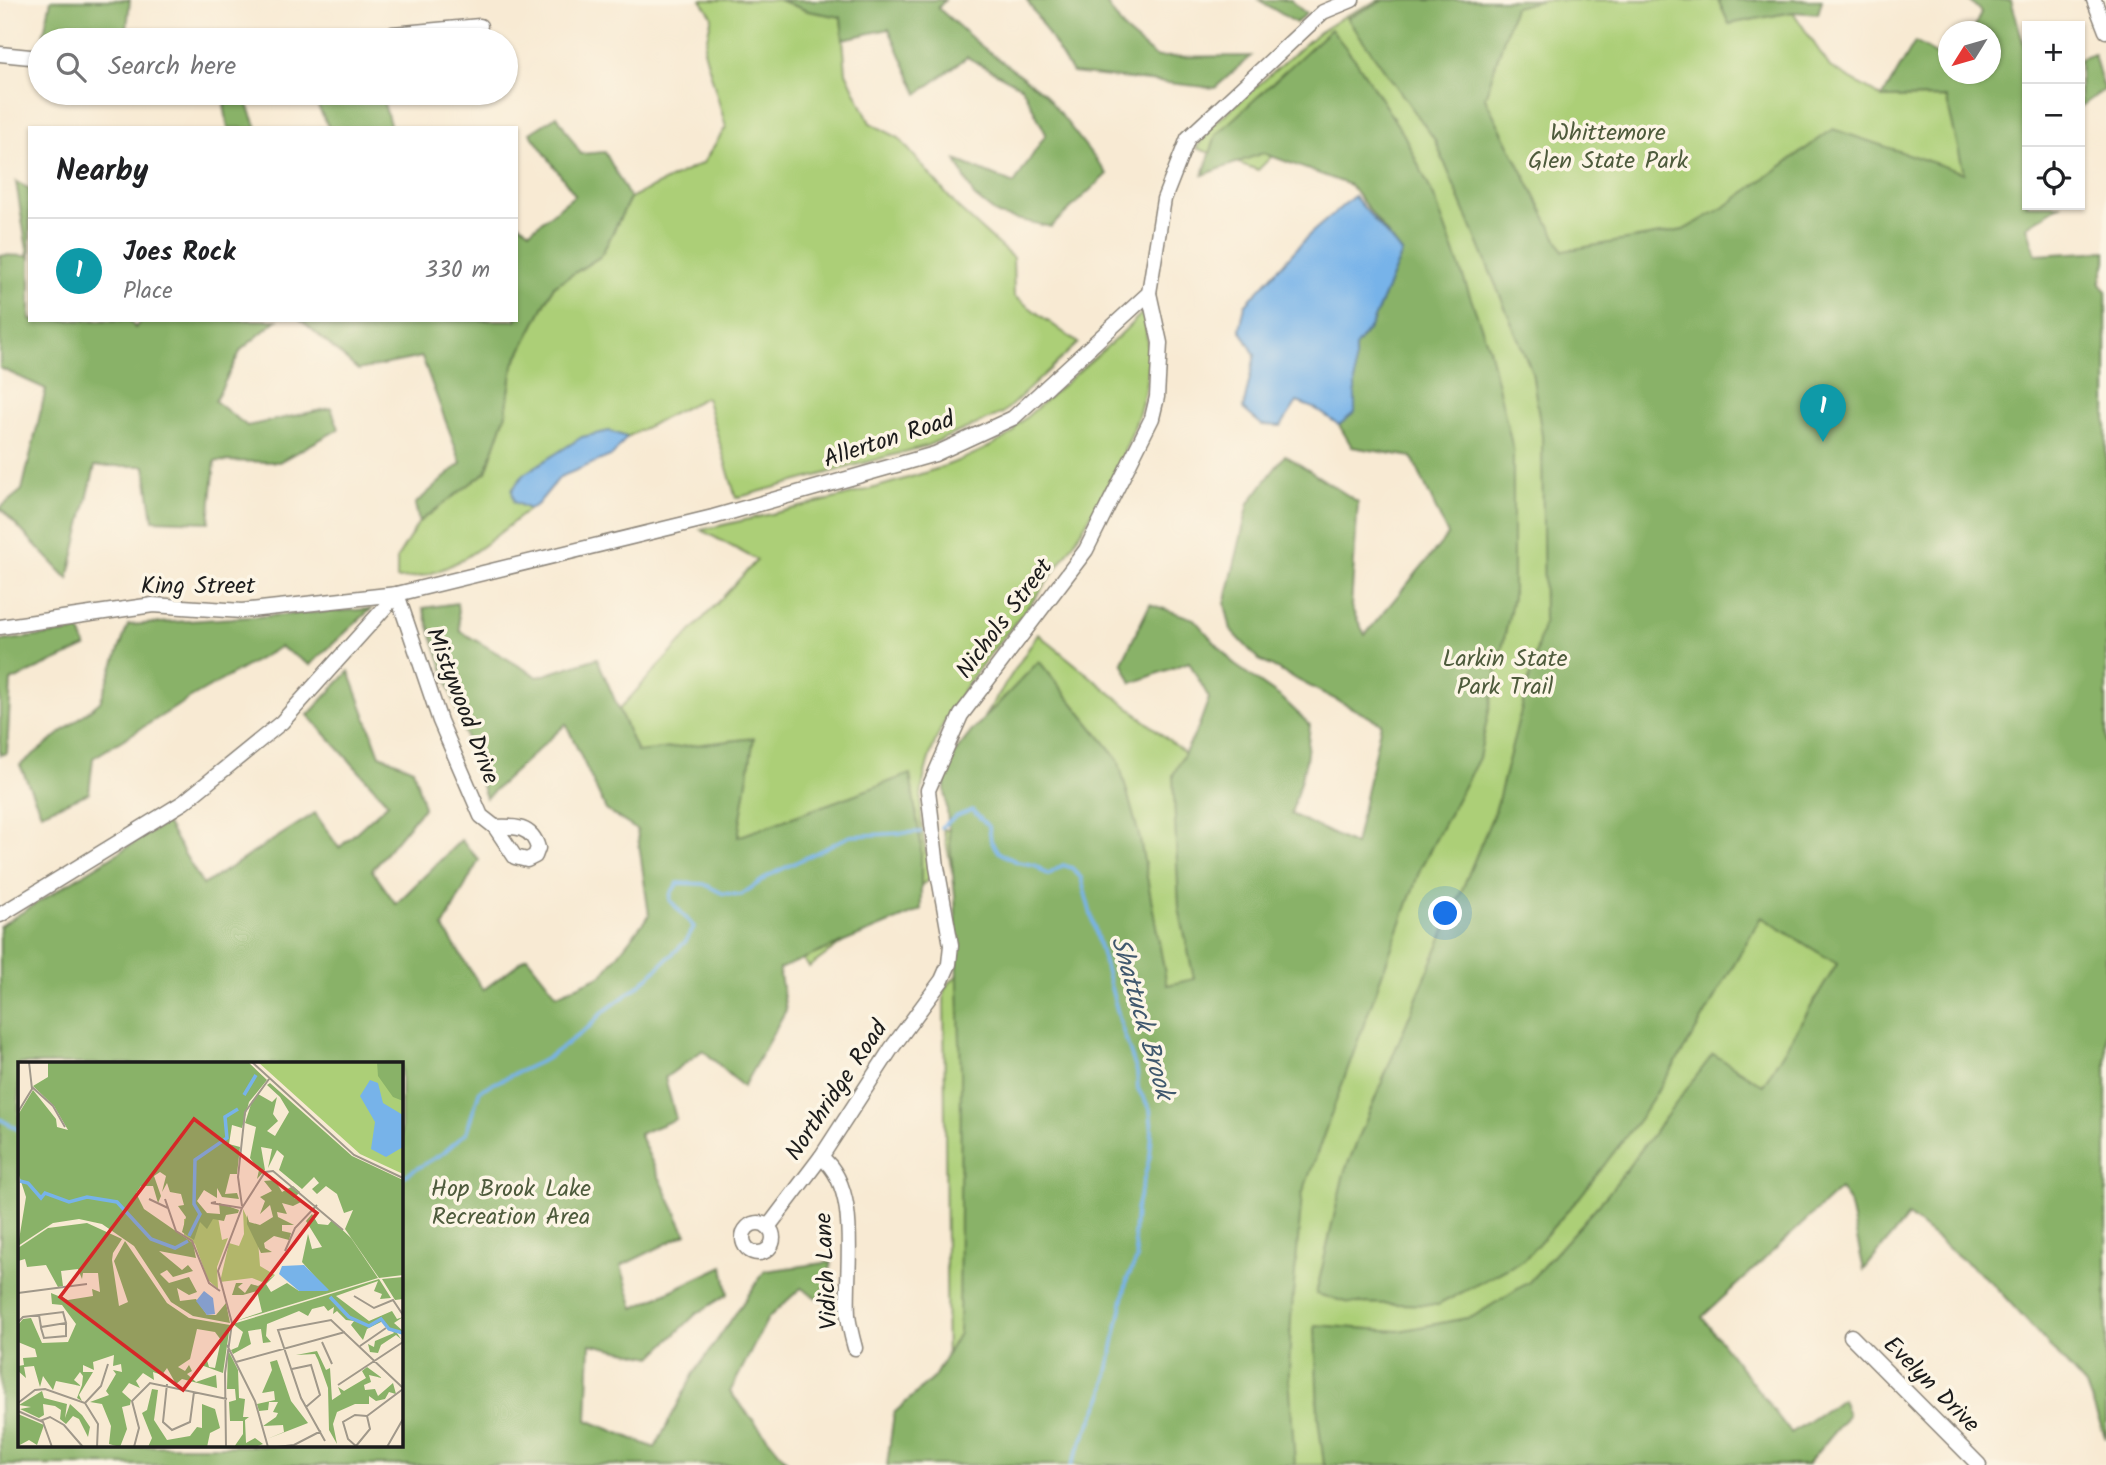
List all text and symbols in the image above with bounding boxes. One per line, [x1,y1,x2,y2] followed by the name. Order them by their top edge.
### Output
[1938,21,2001,84] north arrow
[2022,21,2085,210] map controls
[2022,21,2085,84] button: +
[28,28,518,105] search box
[108,46,236,88] text: Search here
[52,48,90,86] icon: search
[2022,84,2085,147] button: −
[1528,114,1689,181] park label: Whittemore Glen State Park
[2022,147,2085,210] button: locate
[56,148,148,196] text: Nearby
[123,232,235,274] text: Joes Rock
[76,253,82,289] text: 1
[425,253,490,289] text: 330 m
[123,274,173,310] text: Place
[1800,384,1846,442] pin: 1
[818,400,961,480] street label: Allerton Road
[946,550,1064,688] street label: Nichols Street
[141,567,256,606] street label: King Street
[414,622,510,790] street label: Mistywood Drive
[1442,640,1568,707] park label: Larkin State Park Trail
[1428,896,1462,930] your location
[1098,932,1185,1108] water label: Shattuck Brook
[775,1012,899,1169] street label: Northridge Road
[18,1062,402,1448] inset map
[431,1170,591,1237] park label: Hop Brook Lake Recreation Area
[804,1211,850,1331] street label: Vidich Lane
[1873,1327,1989,1443] street label: Evelyn Drive

